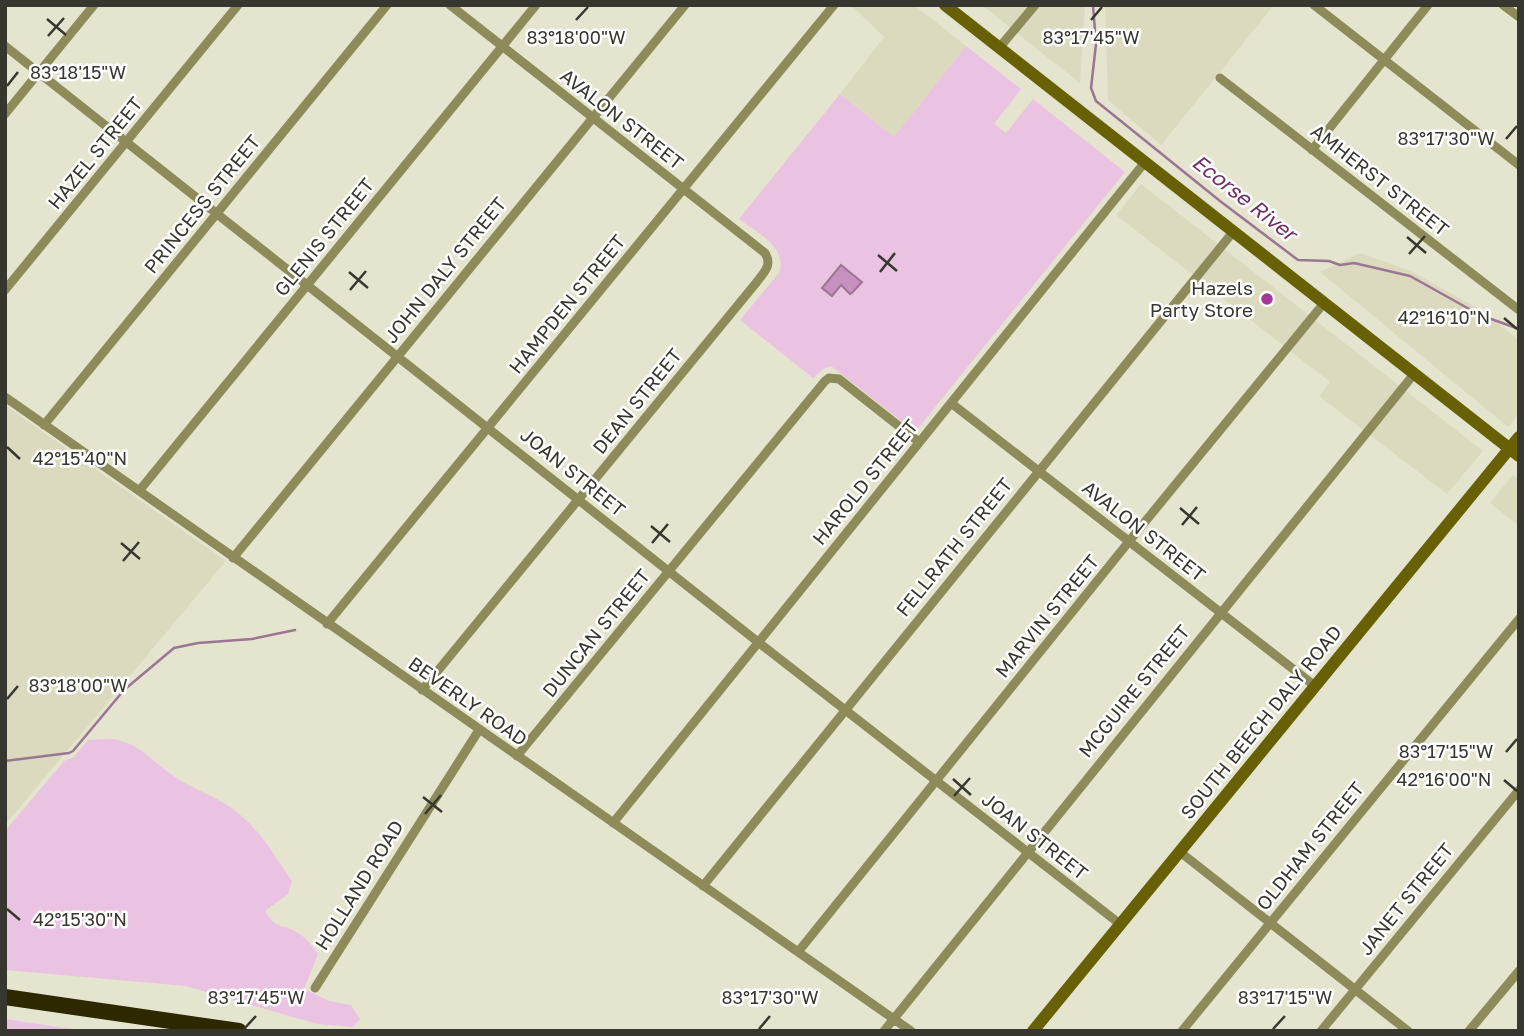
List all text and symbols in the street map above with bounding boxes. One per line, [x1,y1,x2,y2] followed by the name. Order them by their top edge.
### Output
[526,26,626,48] text: 83°18'00"W
[1043,26,1139,48] text: 83°17'45"W
[30,61,126,83] text: 83°18'15"W
[556,63,689,174] street label: AVALON STREET
[42,92,147,213] street label: HAZEL STREET
[1307,119,1454,241] street label: AMHERST STREET
[1397,127,1495,149] text: 83°17'30"W
[139,130,265,277] street label: PRINCESS STREET
[1187,148,1304,248] water label: Ecorse River
[269,173,378,300] street label: GLENIS STREET
[379,192,511,347] street label: JOHN DALY STREET
[504,230,630,378] street label: HAMPDEN STREET
[1150,276,1253,321] place label: Hazels Party Store
[1259,291,1275,307] marker: Hazels Party Store
[1398,306,1490,328] text: 42°16'10"N
[587,343,686,458] street label: DEAN STREET
[807,414,922,549] street label: HAROLD STREET
[516,422,630,521] street label: JOAN STREET
[33,447,127,469] text: 42°15'40"N
[891,473,1017,621] street label: FELLRATH STREET
[1078,475,1211,586] street label: AVALON STREET
[990,549,1103,682] street label: MARVIN STREET
[537,564,654,701] street label: DUNCAN STREET
[1073,620,1194,761] street label: MCGUIRE STREET
[1175,620,1346,823] street label: SOUTH BEECH DALY ROAD
[404,651,532,750] street label: BEVERLY ROAD
[28,674,128,696] text: 83°18'00"W
[1399,740,1493,762] text: 83°17'15"W
[1396,768,1492,790] text: 42°16'00"N
[1251,777,1368,914] street label: OLDHAM STREET
[978,787,1093,884] street label: JOAN STREET
[309,816,408,954] street label: HOLLAND ROAD
[1353,838,1458,959] street label: JANET STREET
[33,908,127,930] text: 42°15'30"N
[208,986,304,1008] text: 83°17'45"W
[721,986,819,1008] text: 83°17'30"W
[1238,986,1332,1008] text: 83°17'15"W

